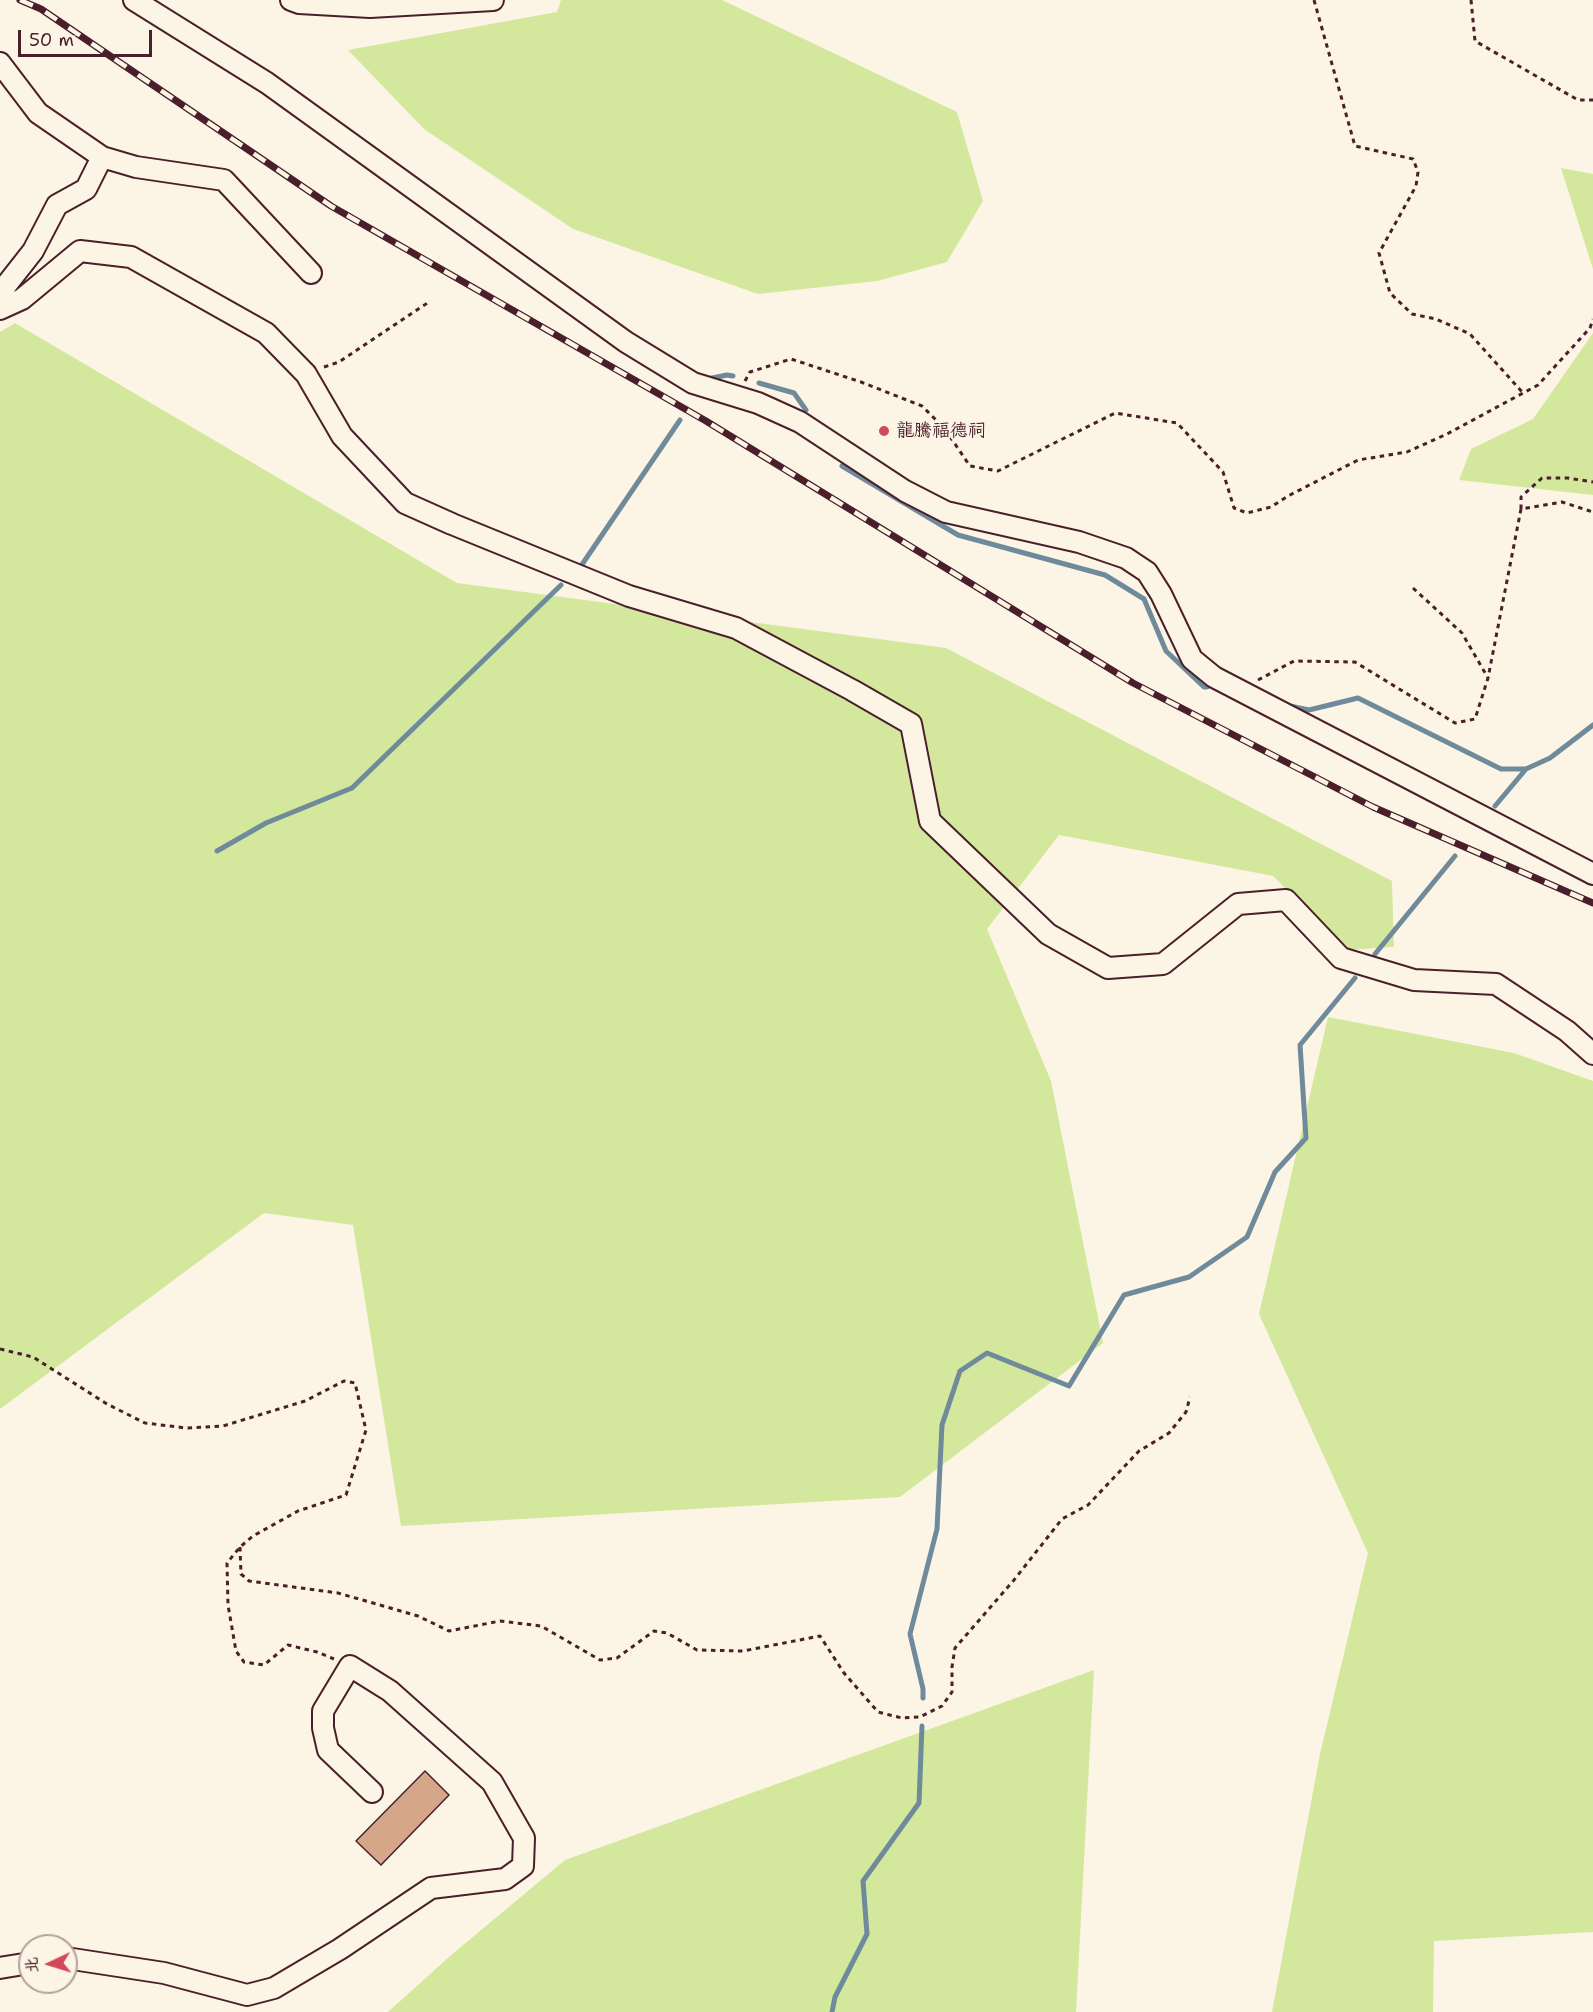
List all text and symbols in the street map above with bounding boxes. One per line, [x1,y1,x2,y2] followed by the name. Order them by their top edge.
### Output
[21,18,154,56] scale bar
[29,28,74,52] text: 50 m
[896,420,986,442] place label: 龍騰福德祠
[877,424,891,438] marker: 龍騰福德祠
[18,1934,78,1994] north arrow
[21,1956,43,1974] text: 北

